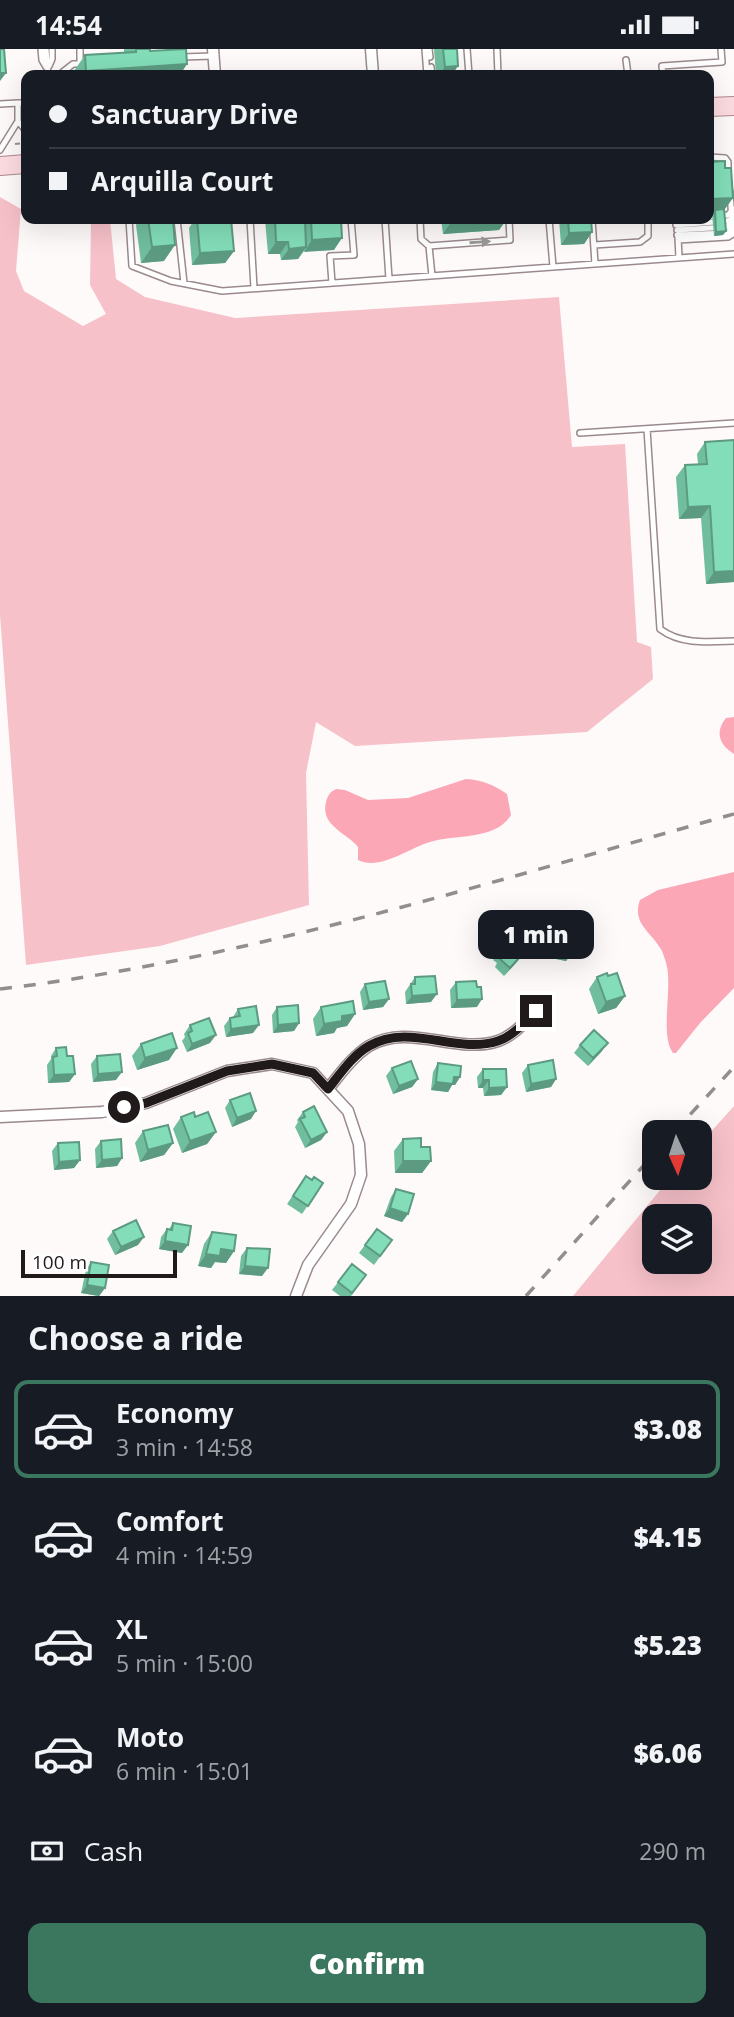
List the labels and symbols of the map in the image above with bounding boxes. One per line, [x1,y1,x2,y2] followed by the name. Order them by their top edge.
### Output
[470,237,492,248] one-way arrow
[478,909,594,958] callout: 1 min
[520,995,552,1027] route end
[108,1091,140,1123] route start
[642,1120,712,1190] north arrow
[21,1247,177,1279] scale bar

